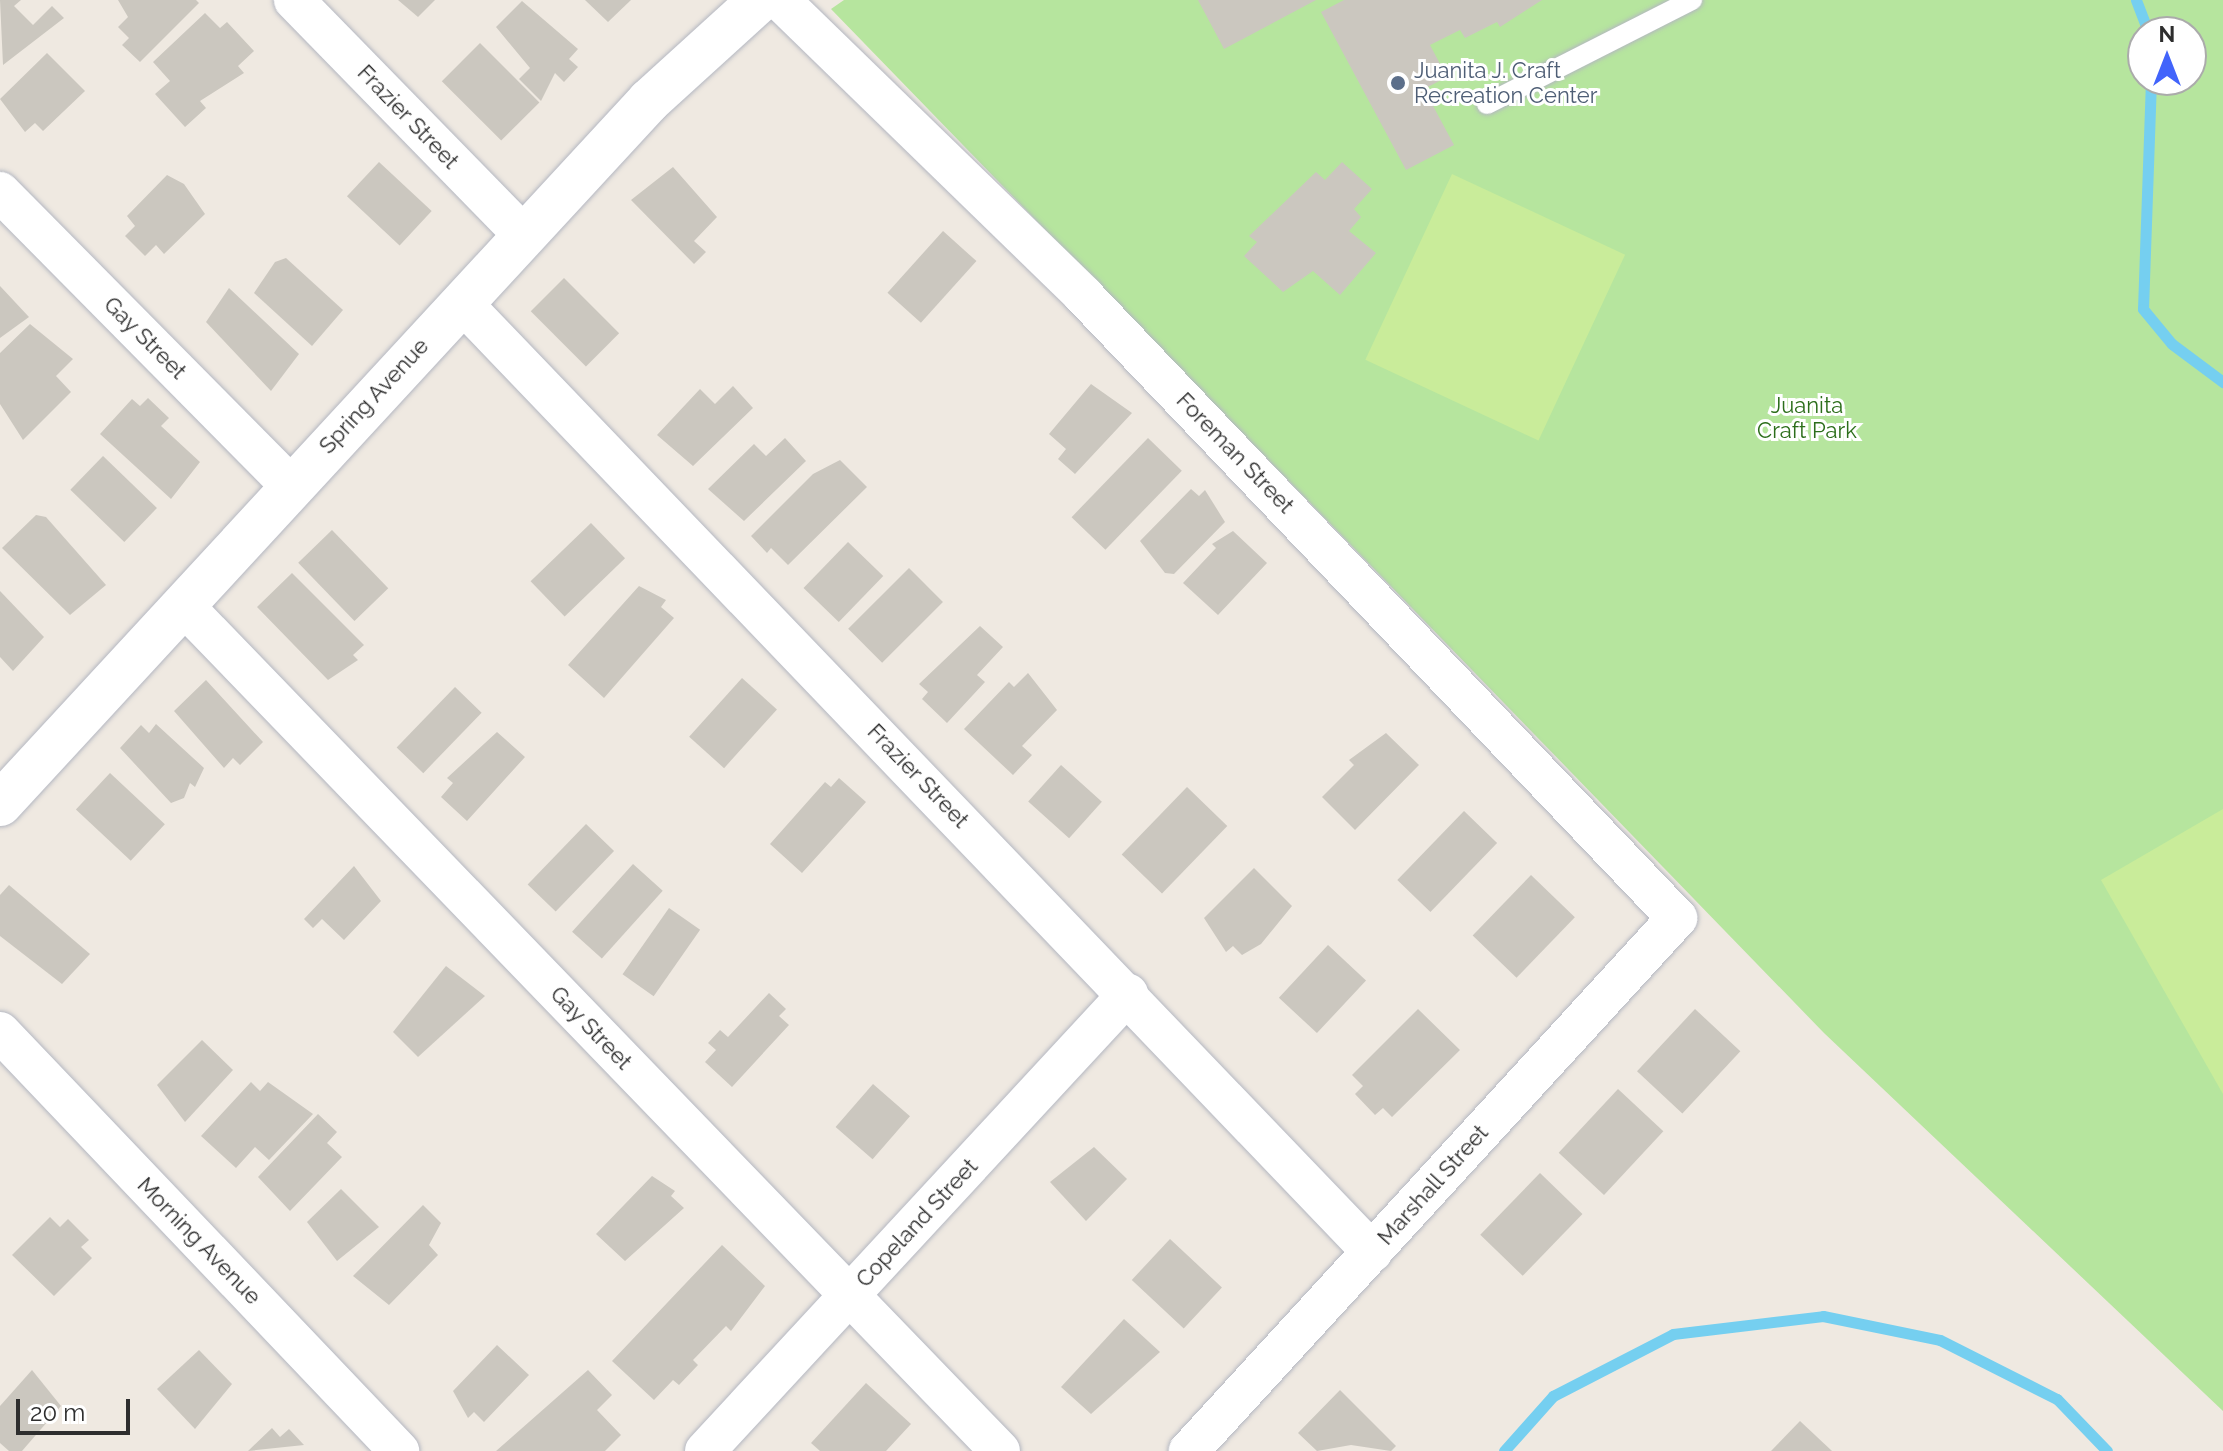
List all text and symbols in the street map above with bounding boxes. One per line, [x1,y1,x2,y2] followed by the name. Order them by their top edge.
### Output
[2127,16,2207,96] north arrow
[2159,21,2175,47] text: N
[1414,57,1597,108] place label: Juanita J. Craft Recreation Center
[352,59,464,175] street label: Frazier Street
[1389,74,1407,92] marker: Juanita J. Craft Recreation Center
[98,291,192,385] street label: Gay Street
[314,333,434,459] street label: Spring Avenue
[1171,387,1299,519] street label: Foreman Street
[1757,392,1857,444] park label: Juanita Craft Park
[862,718,974,834] street label: Frazier Street
[545,981,637,1075] street label: Gay Street
[1372,1119,1494,1251] street label: Marshall Street
[851,1153,983,1293] street label: Copeland Street
[132,1172,266,1310] street label: Morning Avenue
[20,1383,134,1433] scale bar
[30,1398,85,1427] text: 20 m

